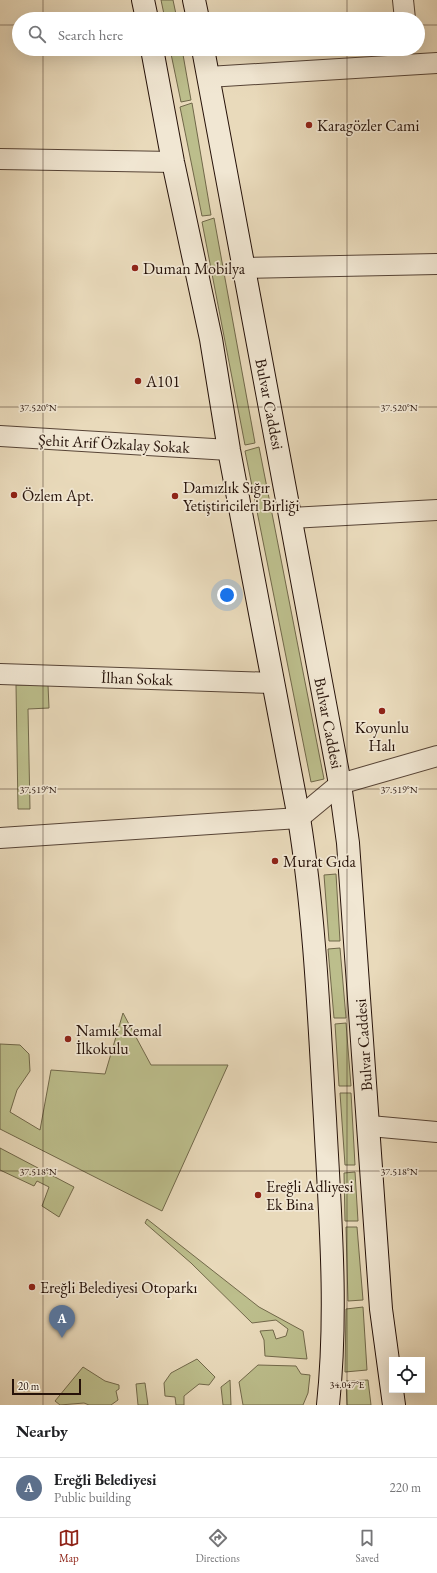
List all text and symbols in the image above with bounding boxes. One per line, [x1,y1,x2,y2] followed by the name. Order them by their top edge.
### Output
[12,12,425,56] search box
[26,23,48,45] icon: search
[58,25,123,44] text: Search here
[317,115,419,136] place label: Karagözler Cami
[304,120,314,130] marker: Karagözler Cami
[143,258,246,279] place label: Duman Mobilya
[130,263,140,273] marker: Duman Mobilya
[250,357,289,452] street label: Bulvar Caddesi
[145,371,180,392] place label: A101
[133,376,143,386] marker: A101
[19,401,57,414] text: 37.520°N
[380,401,418,414] text: 37.520°N
[38,429,191,458] street label: Şehit Arif Özkalay Sokak
[183,477,300,516] place label: Damızlık Sığır Yetiştiricileri Birliği
[22,485,94,506] place label: Özlem Apt.
[9,490,19,500] marker: Özlem Apt.
[170,491,180,501] marker: Damızlık Sığır Yetiştiricileri Birliği
[217,585,237,605] your location
[101,667,174,690] street label: İlhan Sokak
[309,676,348,771] street label: Bulvar Caddesi
[377,706,387,716] marker: Koyunlu Halı
[355,717,410,756] place label: Koyunlu Halı
[19,783,57,796] text: 37.519°N
[380,783,418,796] text: 37.519°N
[283,851,356,872] place label: Murat Gıda
[270,856,280,866] marker: Murat Gıda
[350,998,377,1092] street label: Bulvar Caddesi
[76,1020,162,1059] place label: Namık Kemal İlkokulu
[63,1034,73,1044] marker: Namık Kemal İlkokulu
[19,1165,57,1178] text: 37.518°N
[380,1165,418,1178] text: 37.518°N
[266,1176,353,1215] place label: Ereğli Adliyesi Ek Bina
[253,1190,263,1200] marker: Ereğli Adliyesi Ek Bina
[40,1277,198,1298] place label: Ereğli Belediyesi Otoparkı
[27,1282,37,1292] marker: Ereğli Belediyesi Otoparkı
[49,1305,75,1338] pin: A
[389,1357,425,1393] map controls
[389,1357,425,1393] button: locate
[12,1377,81,1396] scale bar
[330,1378,365,1391] text: 34.047°E
[18,1379,39,1393] text: 20 m
[16,1420,68,1442] text: Nearby
[54,1470,156,1489] text: Ereğli Belediyesi
[24,1479,34,1496] text: A
[390,1479,421,1496] text: 220 m
[54,1489,131,1506] text: Public building
[58,1527,80,1565] tab: Map
[196,1527,240,1565] tab: Directions
[356,1527,379,1565] tab: Saved

